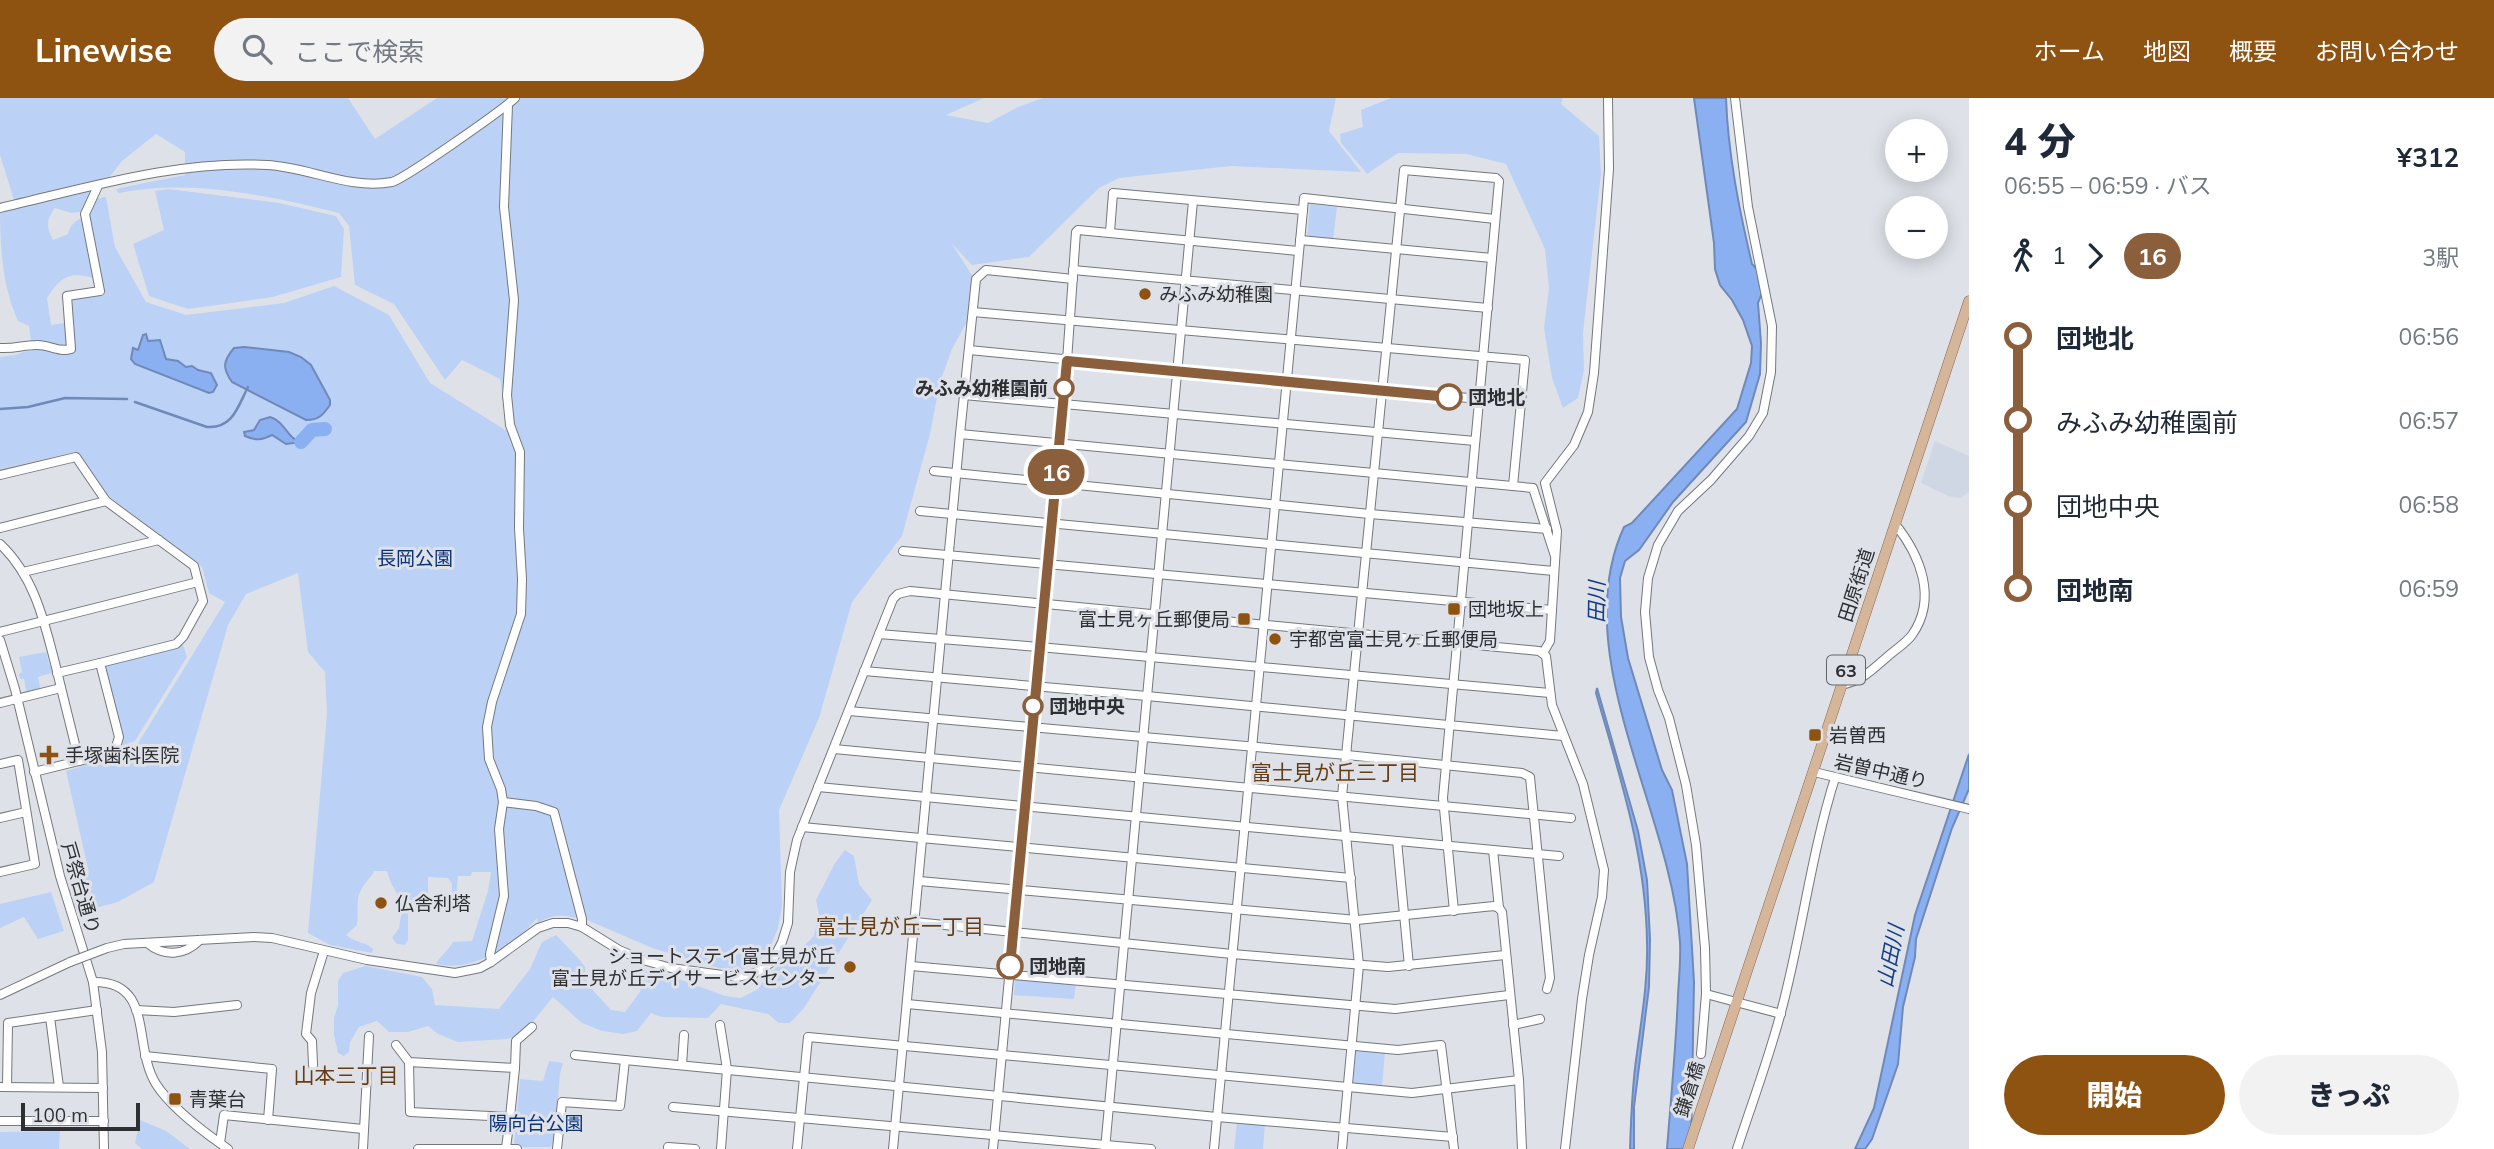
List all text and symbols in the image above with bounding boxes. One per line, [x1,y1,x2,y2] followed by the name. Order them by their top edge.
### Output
[214,18,704,81] search box
[35,29,172,70] text: Linewise
[238,30,276,68] icon: search
[294,35,424,68] text: ここで検索
[2034,36,2105,66] text: ホーム
[2143,36,2191,66] text: 地図
[2229,36,2277,66] text: 概要
[2315,36,2459,66] text: お問い合わせ
[2004,117,2076,165] text: 4 分
[1885,119,1948,259] map controls
[1885,119,1948,182] button: +
[2397,141,2459,174] text: ¥312
[2004,171,2212,200] text: 06:55 – 06:59 · バス
[1885,196,1948,259] button: −
[2004,237,2042,275] icon: walk
[2076,237,2114,275] icon: forward
[2052,241,2066,270] text: 1
[2138,241,2167,271] text: 16
[2422,243,2459,272] text: 3駅
[1159,282,1273,306] place label: みふみ幼稚園
[1137,286,1153,302] marker: みふみ幼稚園
[2056,322,2134,355] text: 団地北
[2399,322,2459,351] text: 06:56
[915,376,1048,400] place label: みふみ幼稚園前
[1054,378,1074,398] marker: みふみ幼稚園前
[1436,384,1462,410] marker: 団地北
[1468,385,1525,409] place label: 団地北
[2056,406,2238,439] text: みふみ幼稚園前
[2399,406,2459,435] text: 06:57
[1024,449,1088,495] line badge: 16
[1042,457,1070,487] text: 16
[2056,490,2160,523] text: 団地中央
[2399,490,2459,519] text: 06:58
[1833,545,1879,625] street label: 田原街道
[377,546,453,570] park label: 長岡公園
[2056,574,2134,607] text: 団地南
[2399,574,2459,603] text: 06:59
[1583,579,1609,623] water label: 田川
[1468,597,1544,621] place label: 団地坂上
[1446,601,1462,617] marker: 団地坂上
[1078,607,1230,631] place label: 富士見ヶ丘郵便局
[1236,611,1252,627] marker: 富士見ヶ丘郵便局
[1289,627,1498,651] place label: 宇都宮富士見ヶ丘郵便局
[1267,631,1283,647] marker: 宇都宮富士見ヶ丘郵便局
[1827,656,1865,684] road number: 63
[1049,694,1125,718] place label: 団地中央
[1023,696,1043,716] marker: 団地中央
[1829,723,1886,747] place label: 岩曽西
[1807,727,1823,743] marker: 岩曽西
[65,743,179,767] place label: 手塚歯科医院
[39,745,59,765] marker: 手塚歯科医院
[1832,749,1930,793] street label: 岩曽中通り
[1251,759,1419,785] district label: 富士見が丘三丁目
[56,839,106,937] street label: 戸祭台通り
[395,891,471,915] place label: 仏舎利塔
[373,895,389,911] marker: 仏舎利塔
[816,913,984,939] district label: 富士見が丘一丁目
[1871,921,1909,989] water label: 山田川
[551,944,836,990] place label: ショートステイ富士見が丘 富士見が丘デイサービスセンター
[997,953,1023,979] marker: 団地南
[1029,954,1086,978] place label: 団地南
[842,959,858,975] marker: ショートステイ富士見が丘 富士見が丘デイサービスセンター
[2004,1055,2225,1135] button: 開始
[2239,1055,2459,1135] button: きっぷ
[1669,1058,1709,1120] street label: 鎌倉橋
[294,1062,399,1088] district label: 山本三丁目
[189,1087,246,1111] place label: 青葉台
[167,1091,183,1107] marker: 青葉台
[21,1100,140,1132] scale bar
[32,1103,88,1127] text: 100 m
[488,1111,584,1135] park label: 陽向台公園

